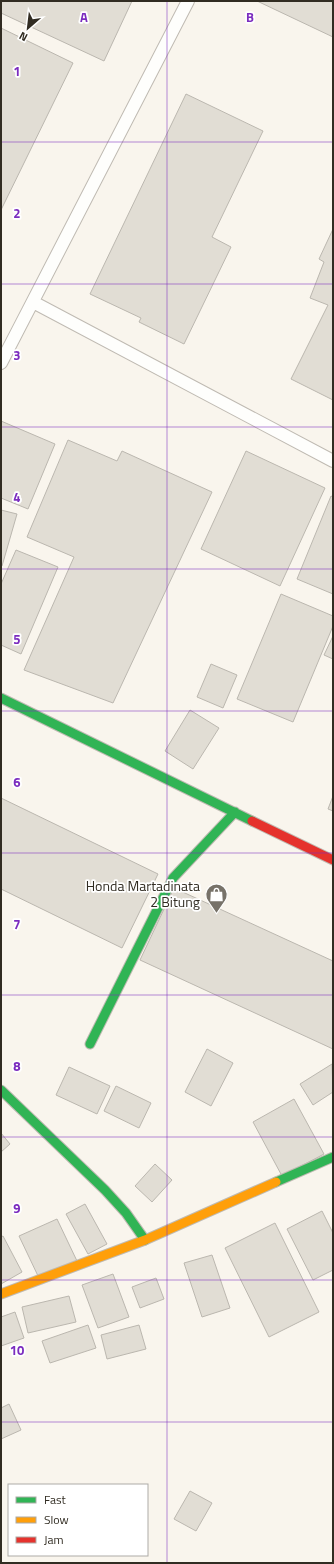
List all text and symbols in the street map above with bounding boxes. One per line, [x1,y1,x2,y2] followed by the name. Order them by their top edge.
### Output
[80,7,88,27] text: A
[246,7,254,27] text: B
[8,8,48,48] north arrow
[16,28,30,46] text: N
[13,61,21,81] text: 1
[13,203,21,223] text: 2
[13,345,21,365] text: 3
[13,487,21,507] text: 4
[13,629,21,649] text: 5
[13,772,21,792] text: 6
[86,875,200,912] place label: Honda Martadinata 2 Bitung
[203,881,229,914] shop icon: Honda Martadinata 2 Bitung
[13,914,21,934] text: 7
[13,1056,21,1076] text: 8
[13,1198,21,1218] text: 9
[10,1340,24,1360] text: 10
[8,1484,148,1556] legend
[44,1490,67,1509] text: Fast
[44,1510,69,1529] text: Slow
[44,1530,64,1549] text: Jam

